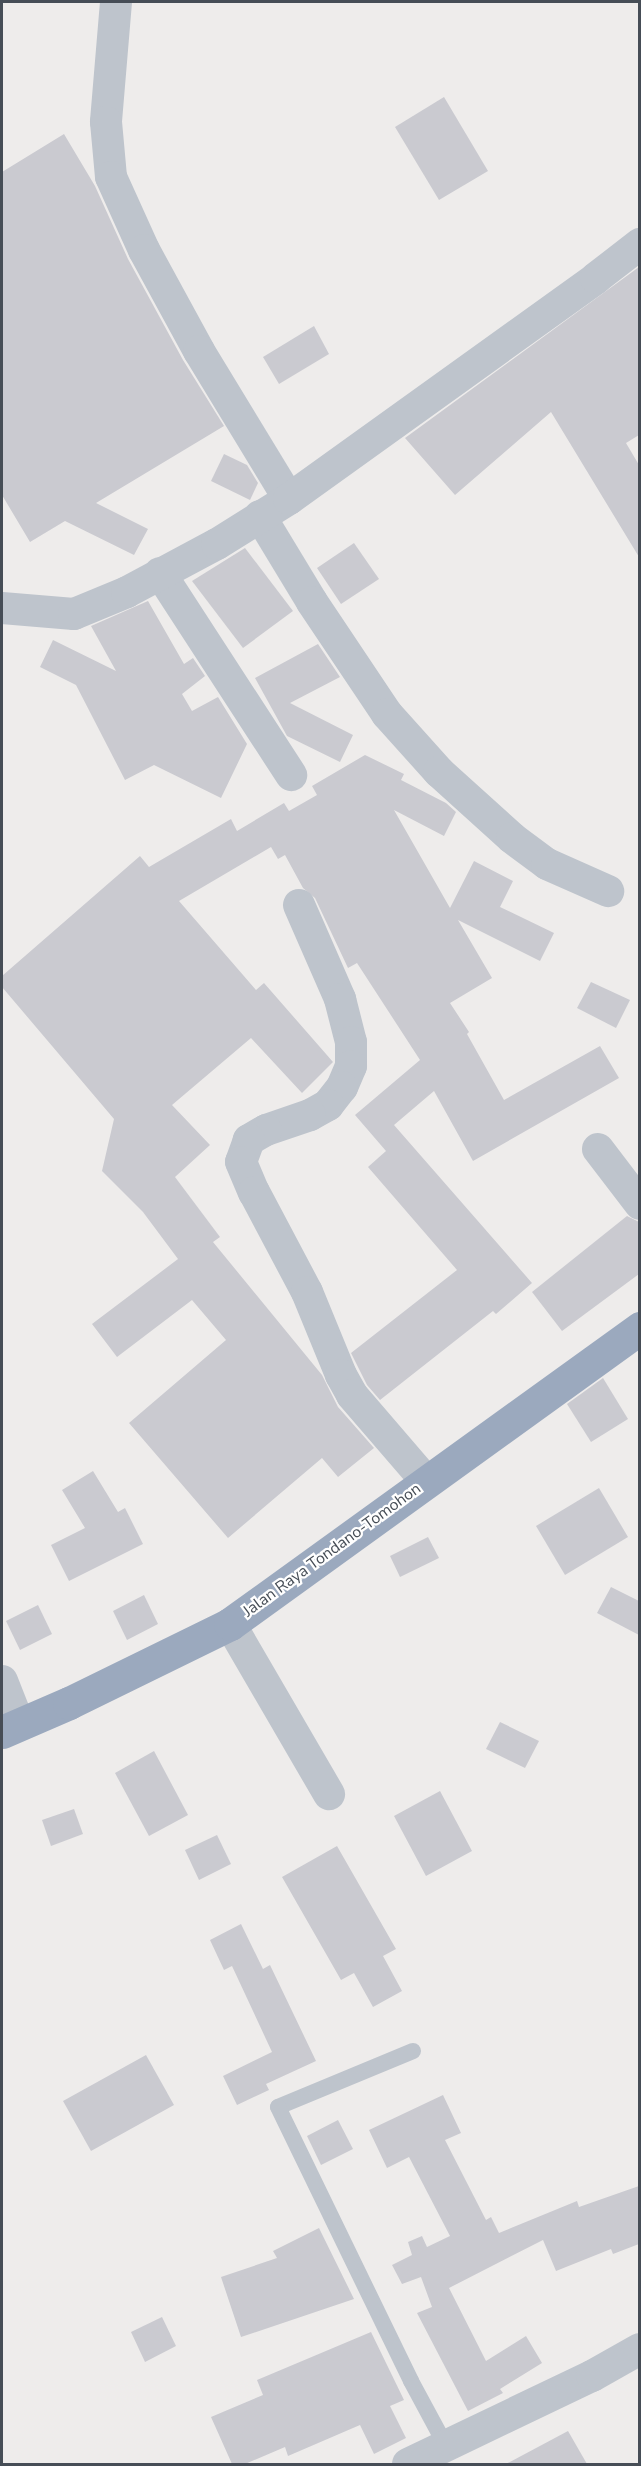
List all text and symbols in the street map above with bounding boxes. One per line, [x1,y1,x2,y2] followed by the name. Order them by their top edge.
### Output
[239,1479,425,1621] street label: Jalan Raya Tondano-Tomohon

